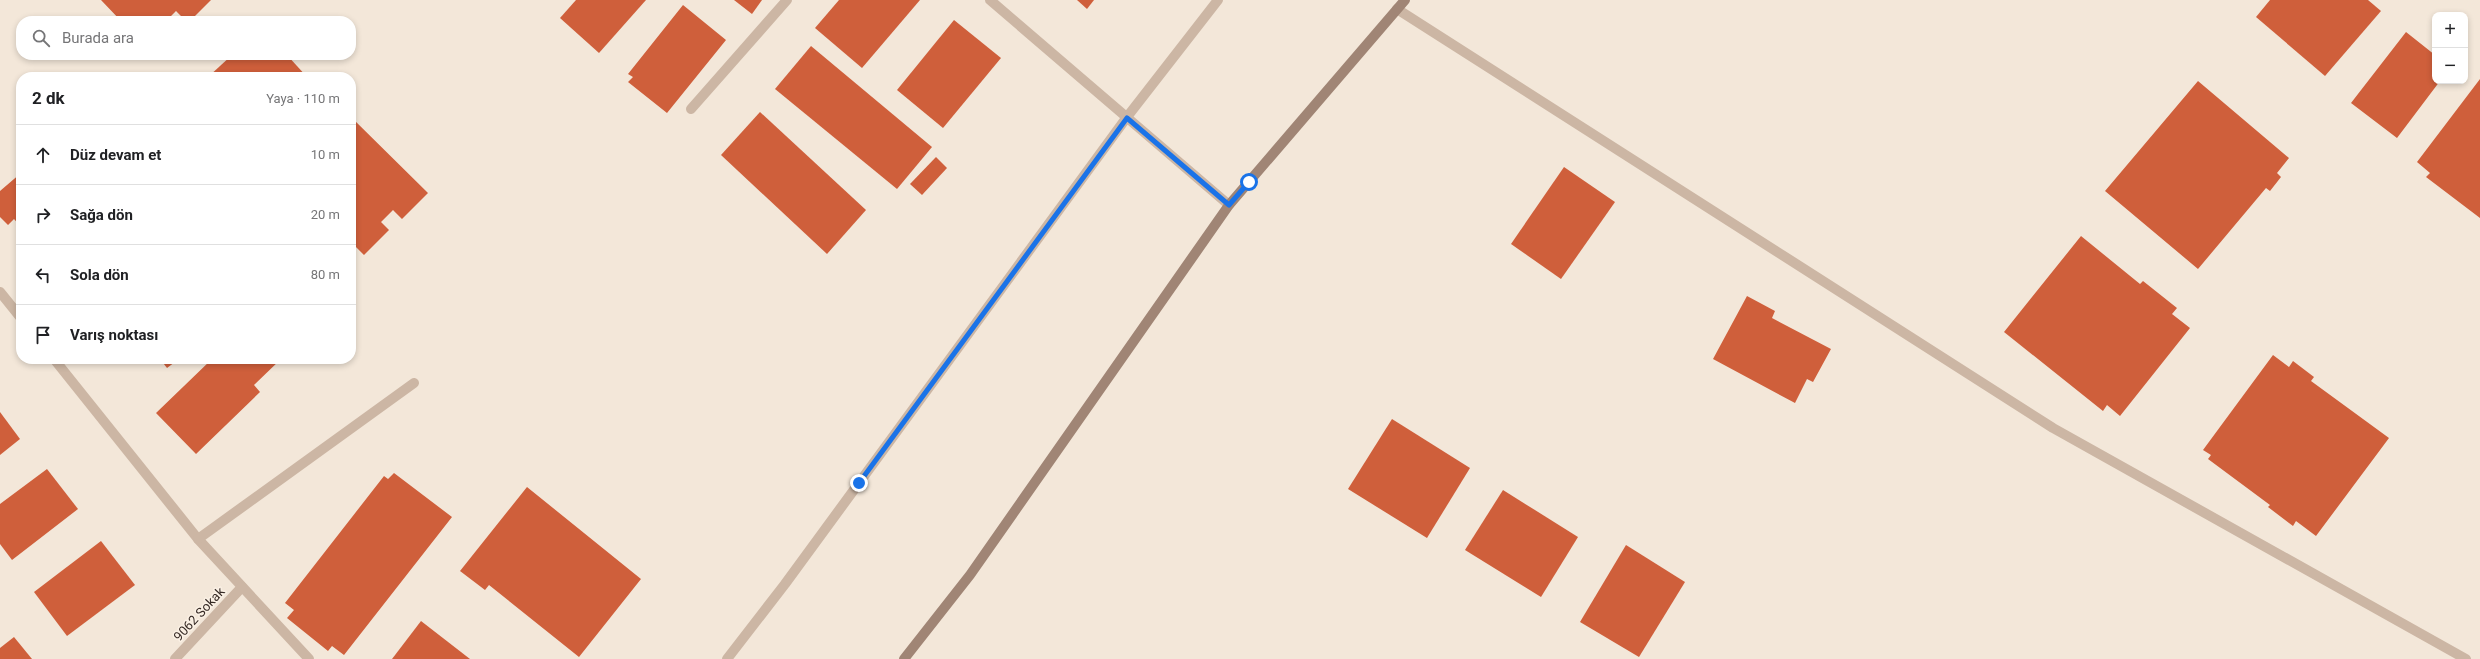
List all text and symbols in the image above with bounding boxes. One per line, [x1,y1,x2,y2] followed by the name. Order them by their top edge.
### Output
[2432,12,2468,84] map controls
[2432,12,2468,48] button: +
[16,16,356,60] search box
[30,27,52,49] icon: search
[62,29,134,47] text: Burada ara
[2432,48,2468,84] button: −
[32,88,65,108] text: 2 dk
[266,91,340,106] text: Yaya · 110 m
[32,144,54,166] icon: ahead
[70,146,161,164] text: Düz devam et
[311,147,340,162] text: 10 m
[1240,173,1258,191] route start
[32,204,54,226] icon: right
[70,206,133,224] text: Sağa dön
[311,207,340,222] text: 20 m
[32,264,54,286] icon: left
[70,266,129,284] text: Sola dön
[311,267,340,282] text: 80 m
[32,324,54,346] icon: arrive
[70,326,158,344] text: Varış noktası
[850,474,868,492] route end
[170,584,228,644] street label: 9062 Sokak

